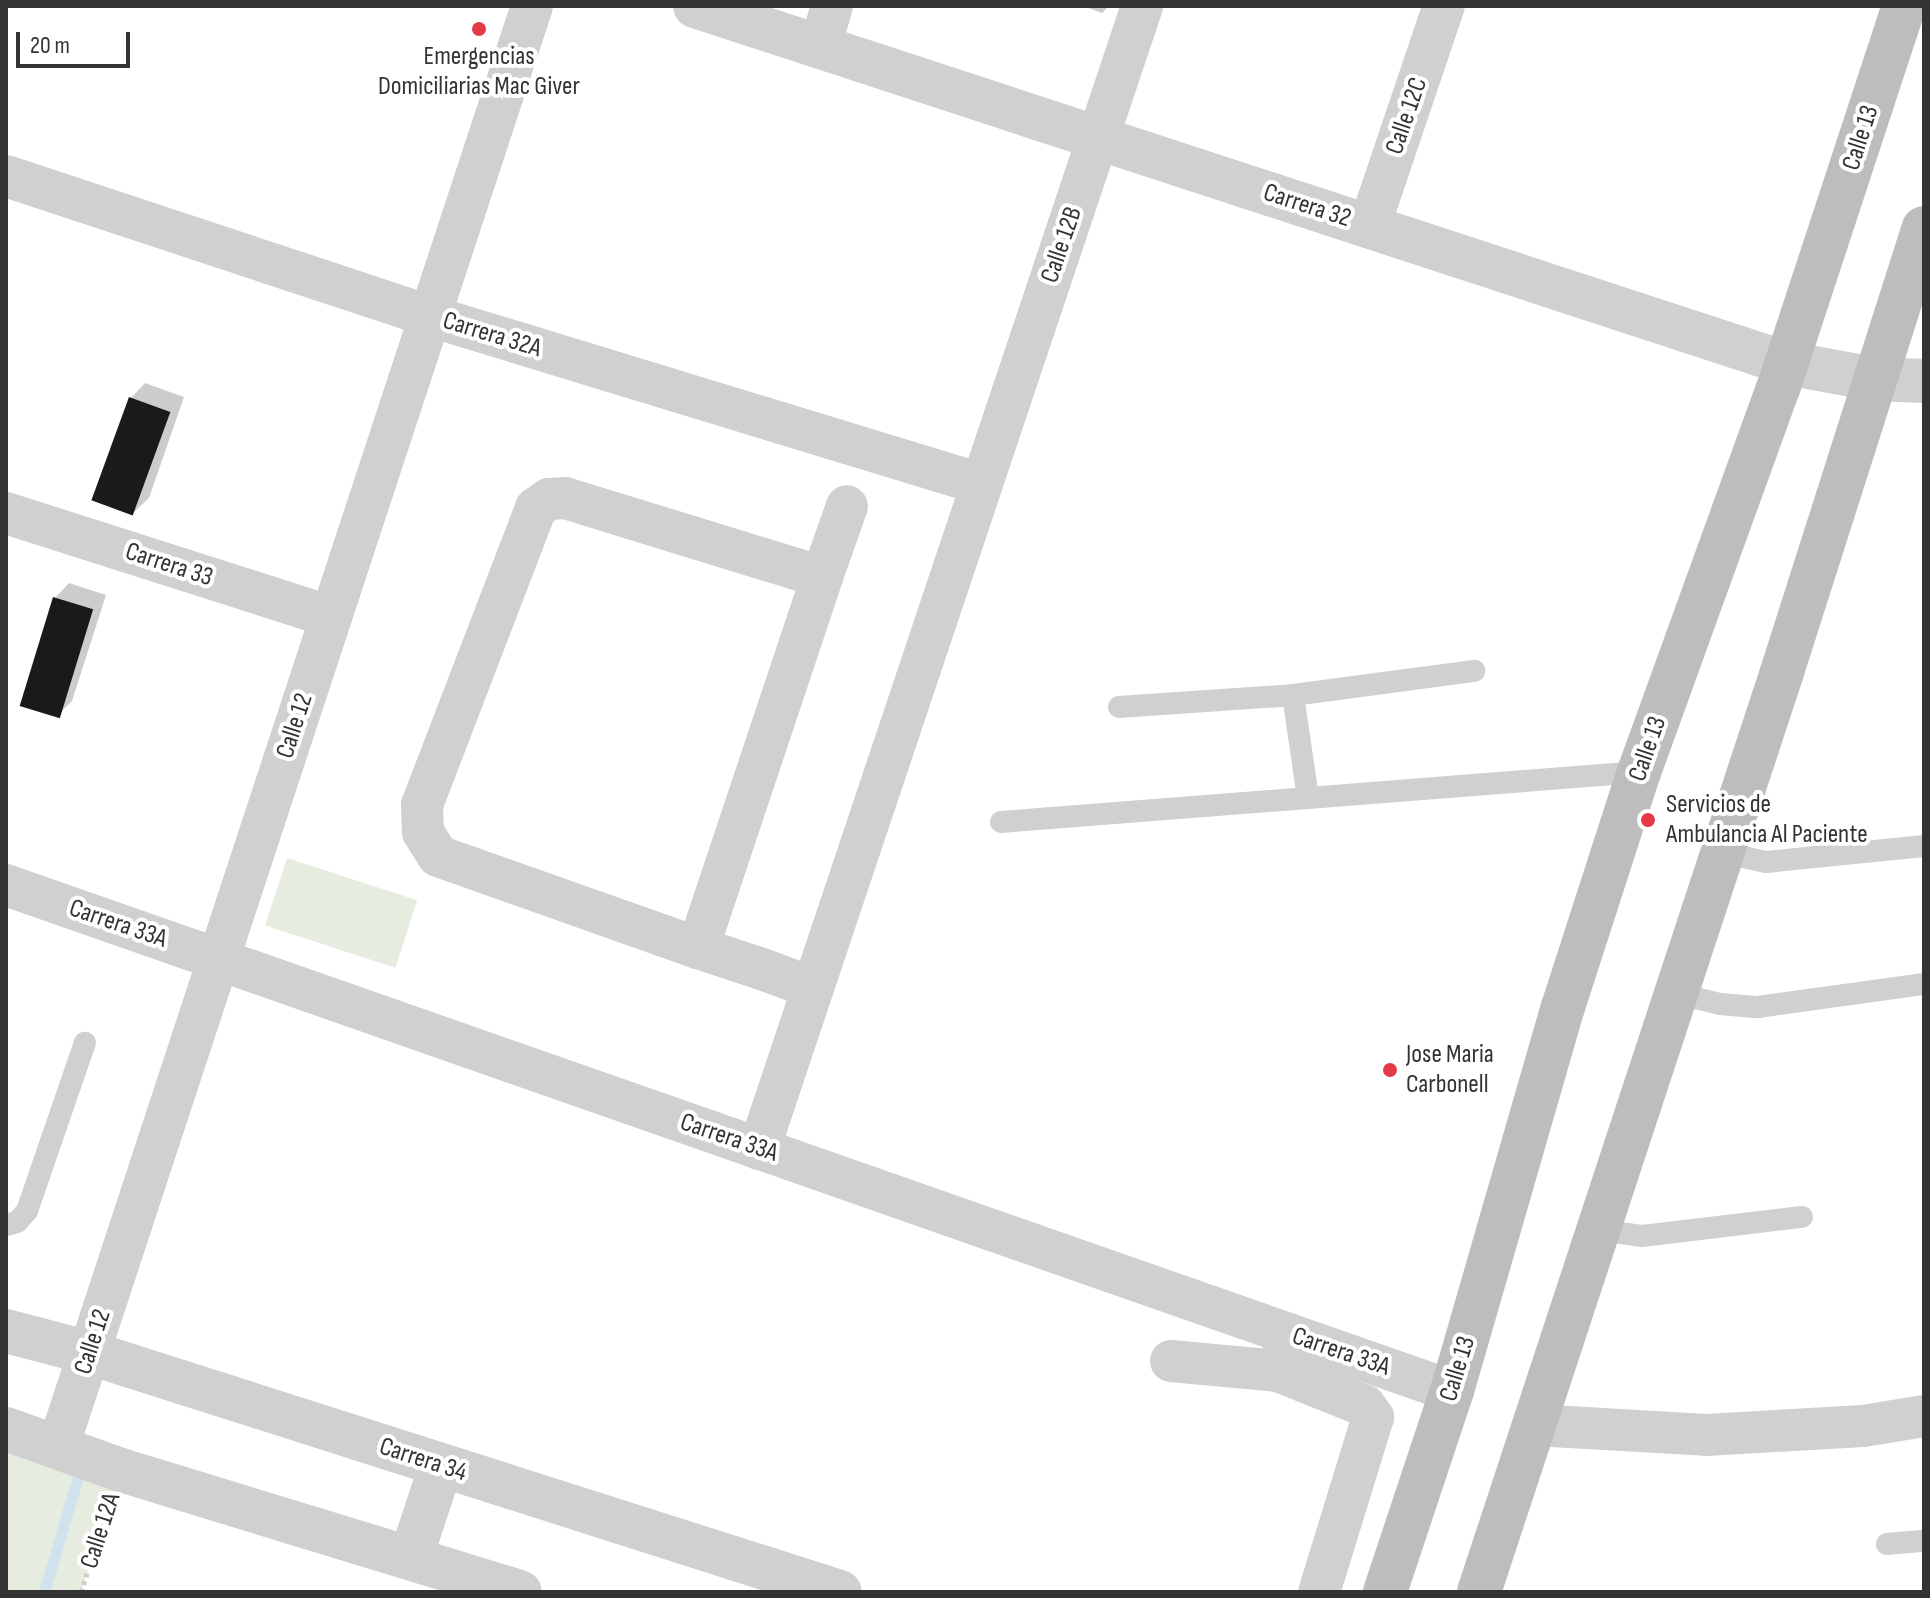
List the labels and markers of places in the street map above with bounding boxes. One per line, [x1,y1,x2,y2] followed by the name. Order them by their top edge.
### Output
[470,20,488,38] marker: Emergencias Domiciliarias Mac Giver
[378,41,580,102] place label: Emergencias Domiciliarias Mac Giver
[1666,789,1868,850] place label: Servicios de Ambulancia Al Paciente
[1637,809,1659,831] marker: Servicios de Ambulancia Al Paciente
[1406,1039,1494,1100] place label: Jose Maria Carbonell
[1381,1061,1399,1079] marker: Jose Maria Carbonell

